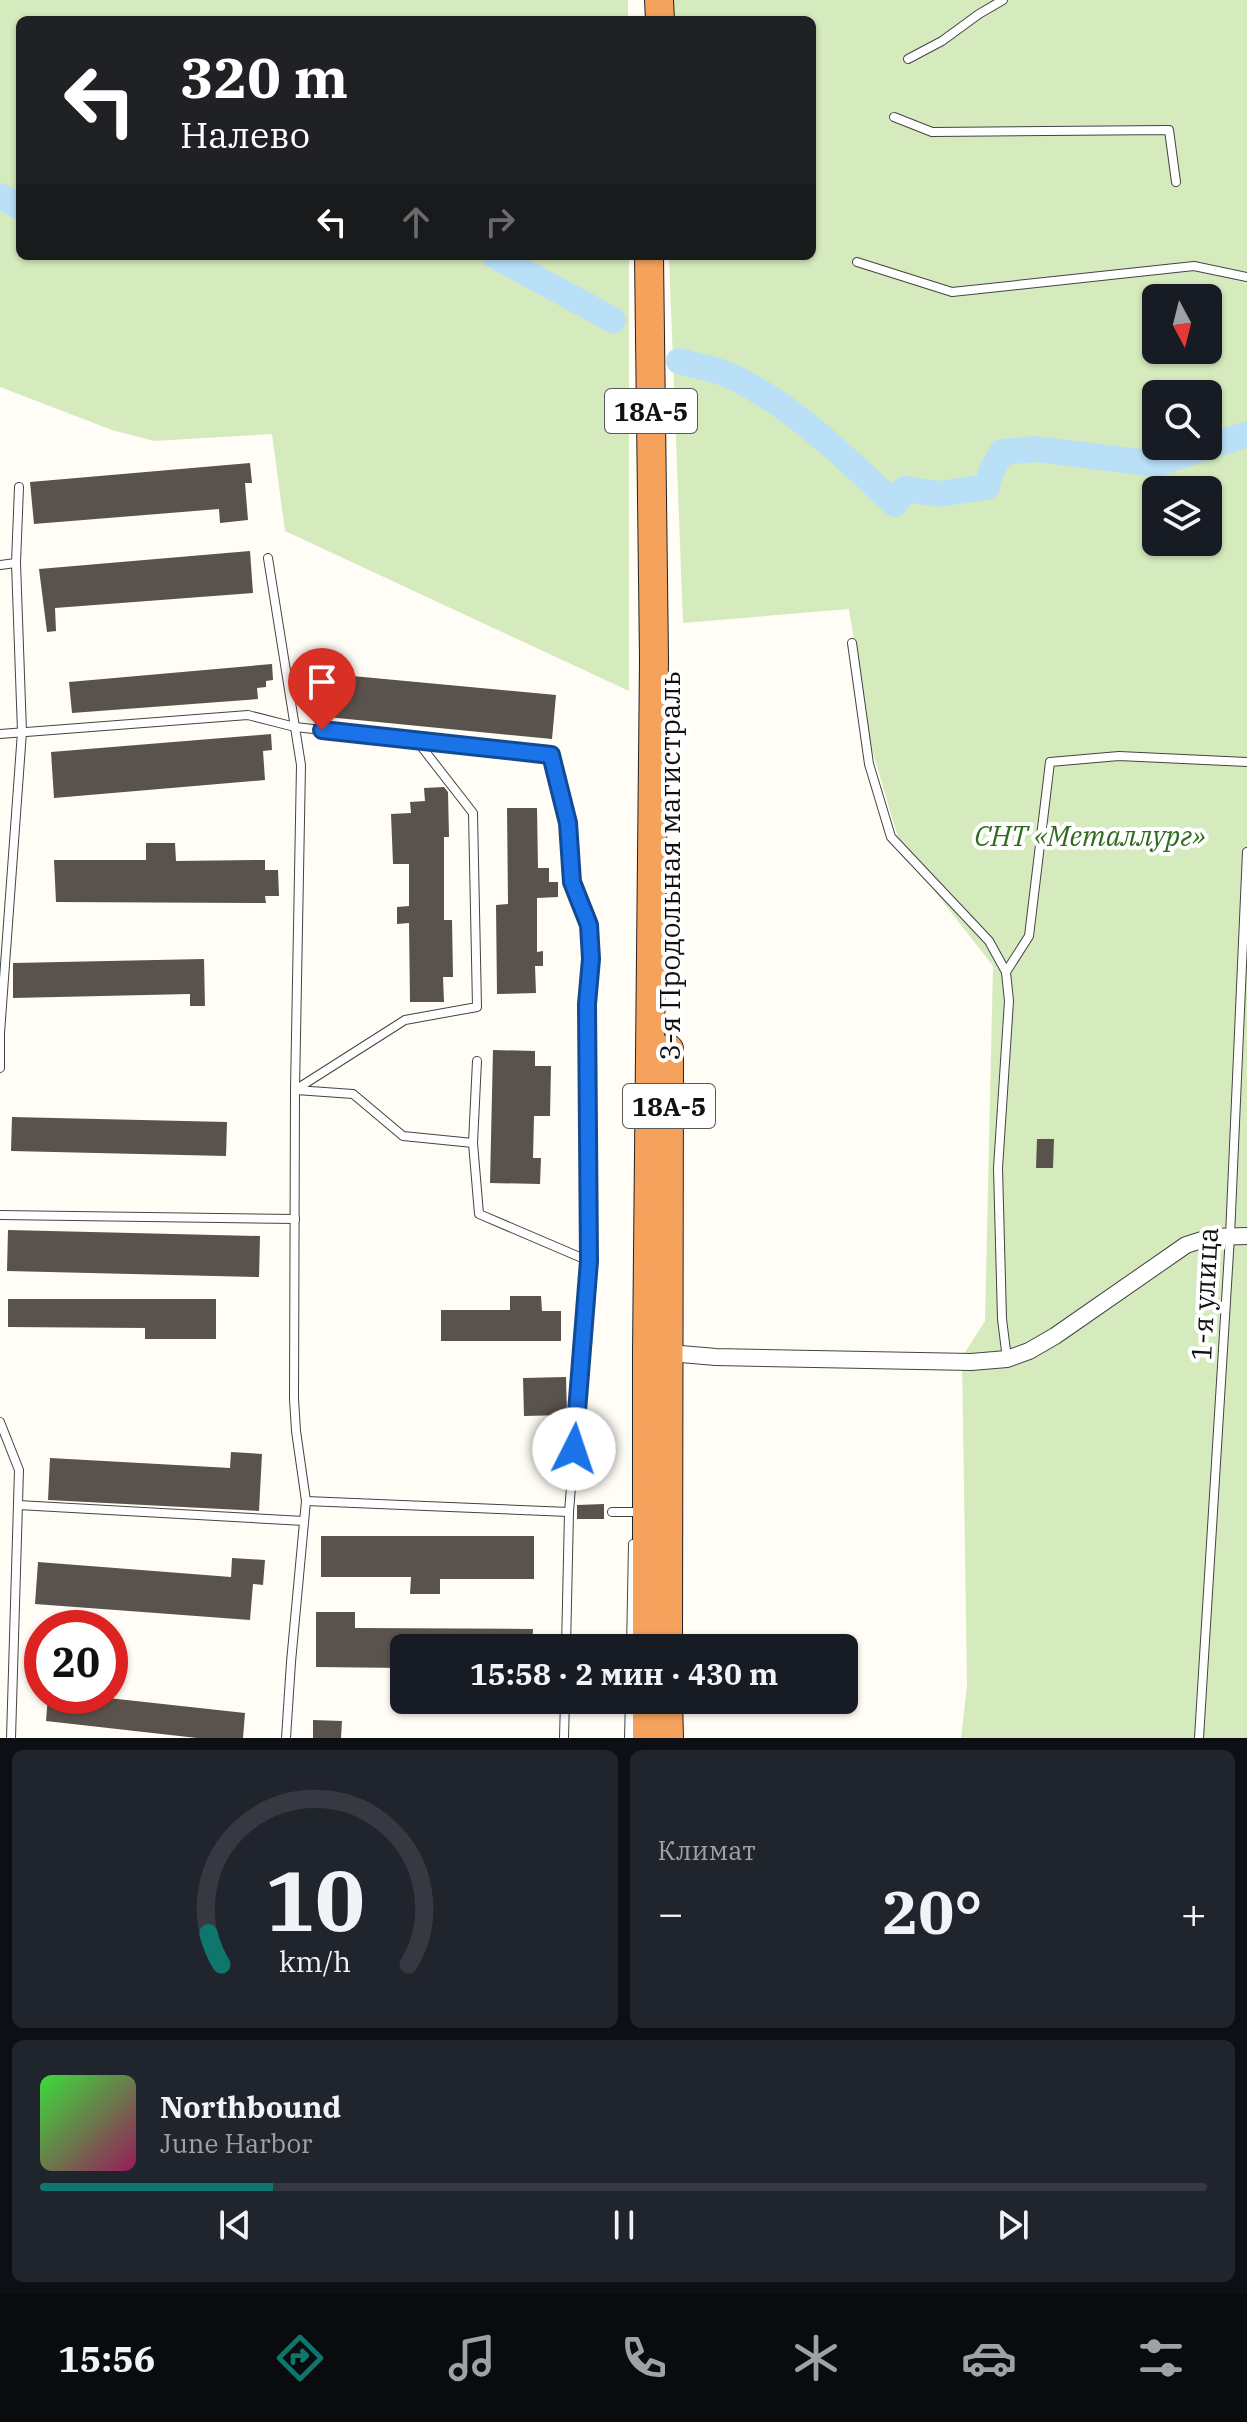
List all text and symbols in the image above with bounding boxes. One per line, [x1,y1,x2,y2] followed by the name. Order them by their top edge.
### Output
[180,41,348,113] text: 320 m
[48,48,152,152] icon: left
[180,111,310,158] text: Налево
[310,200,354,244] icon: left
[394,200,438,244] icon: ahead
[478,200,522,244] icon: right
[1142,284,1222,364] north arrow
[1142,284,1222,556] map controls
[1142,380,1222,460] button: search
[605,389,697,433] road number: 18А-5
[1142,476,1222,556] button: layers
[288,648,356,730] pin
[300,660,344,704] icon: arrive
[651,671,688,1061] street label: 3-я Продольная магистраль
[974,817,1206,854] park label: СНТ «Металлург»
[623,1084,715,1128] road number: 18А-5
[1182,1226,1226,1362] street label: 1-я улица
[532,1407,616,1491] position arrow
[24,1610,128,1714] speed limit sign: 20
[470,1654,778,1693] text: 15:58 · 2 мин · 430 m
[658,1833,756,1867] text: Климат
[265,1846,365,1954] text: 10
[882,1872,982,1951] text: 20°
[658,1884,684,1941] text: −
[1181,1884,1207,1941] text: +
[279,1943,351,1980] text: km/h
[160,2087,341,2126] text: Northbound
[160,2126,313,2160] text: June Harbor
[213,2203,257,2247] icon: previous
[602,2203,646,2247] icon: pause
[991,2203,1035,2247] icon: next
[272,2330,328,2386] icon: directions
[444,2330,500,2386] icon: music
[616,2330,672,2386] icon: phone
[788,2330,844,2386] icon: climate
[961,2330,1017,2386] icon: car
[1133,2330,1189,2386] icon: filters
[58,2335,155,2382] text: 15:56

